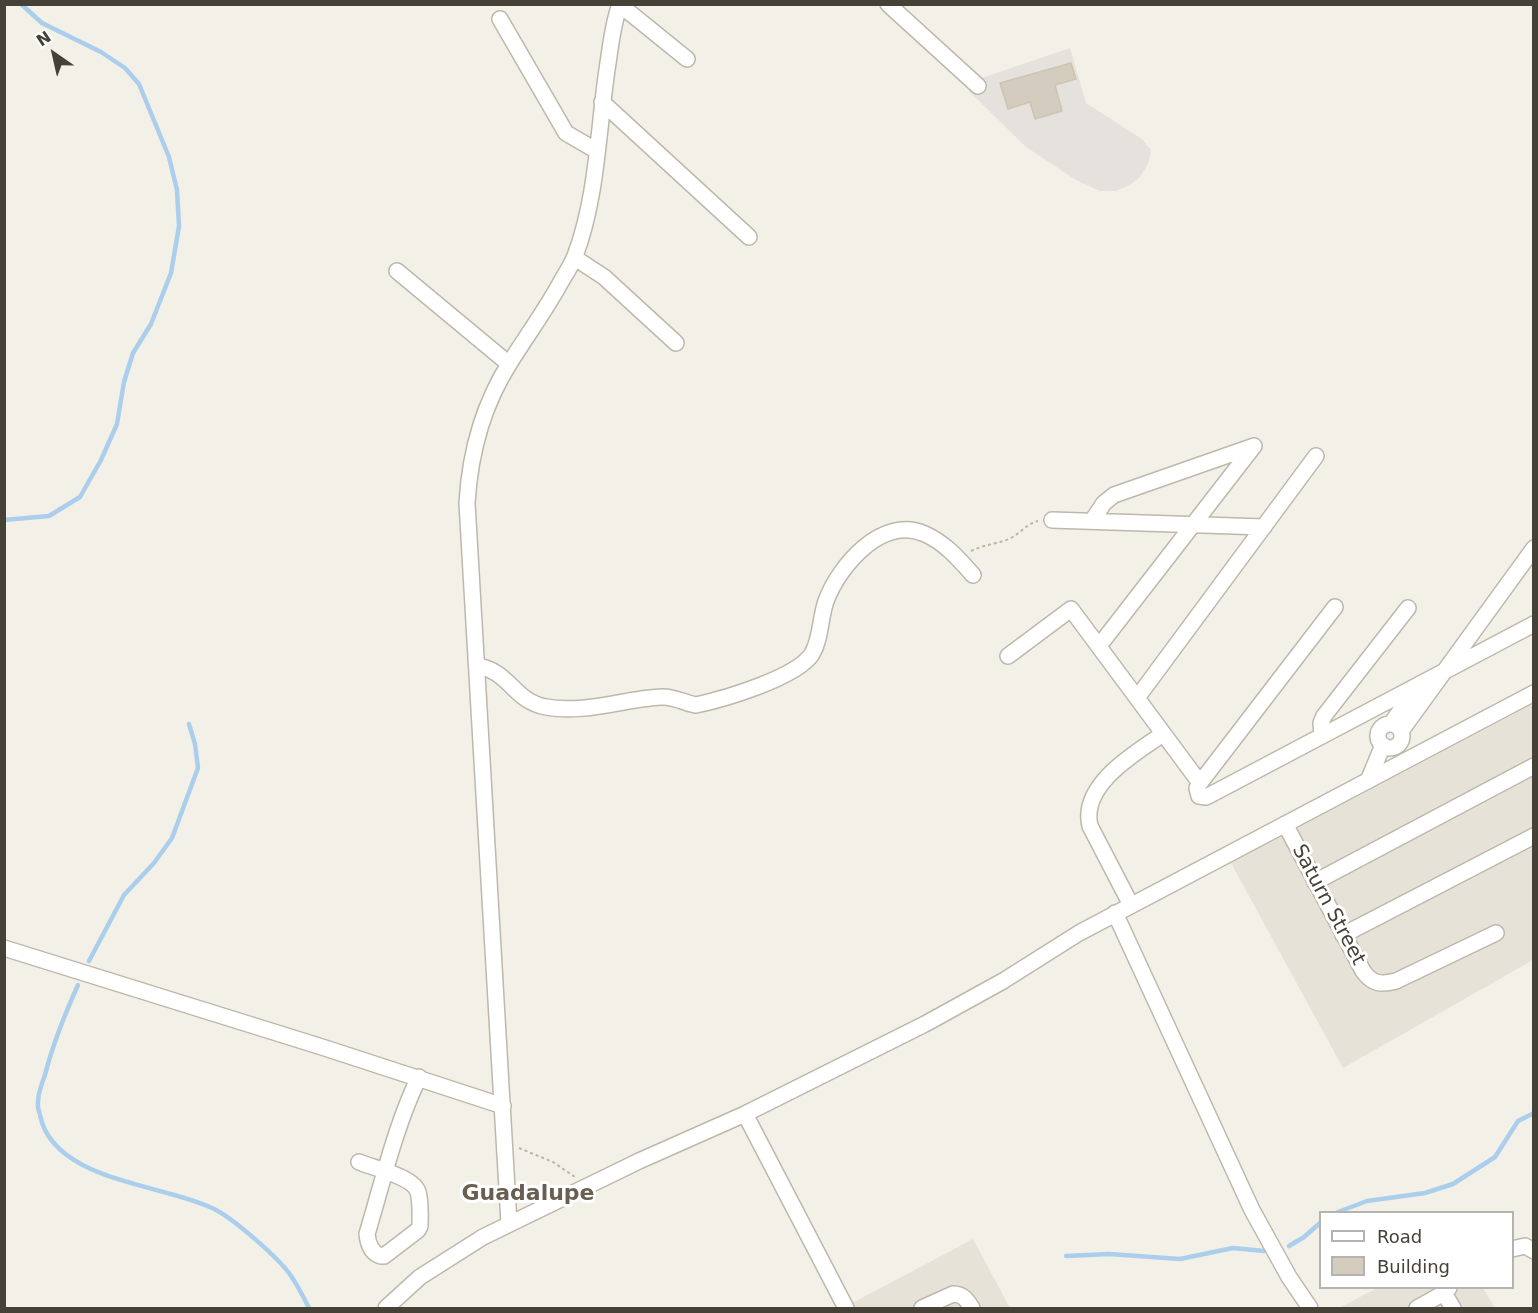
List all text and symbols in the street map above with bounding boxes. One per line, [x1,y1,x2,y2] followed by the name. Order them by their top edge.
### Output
[24,24,84,84] north arrow
[33,27,55,50] text: N
[1286,841,1370,969] street label: Saturn Street
[461,1181,595,1207] district label: Guadalupe
[1319,1211,1514,1289] legend
[1377,1226,1422,1247] text: Road
[1377,1256,1450,1277] text: Building

